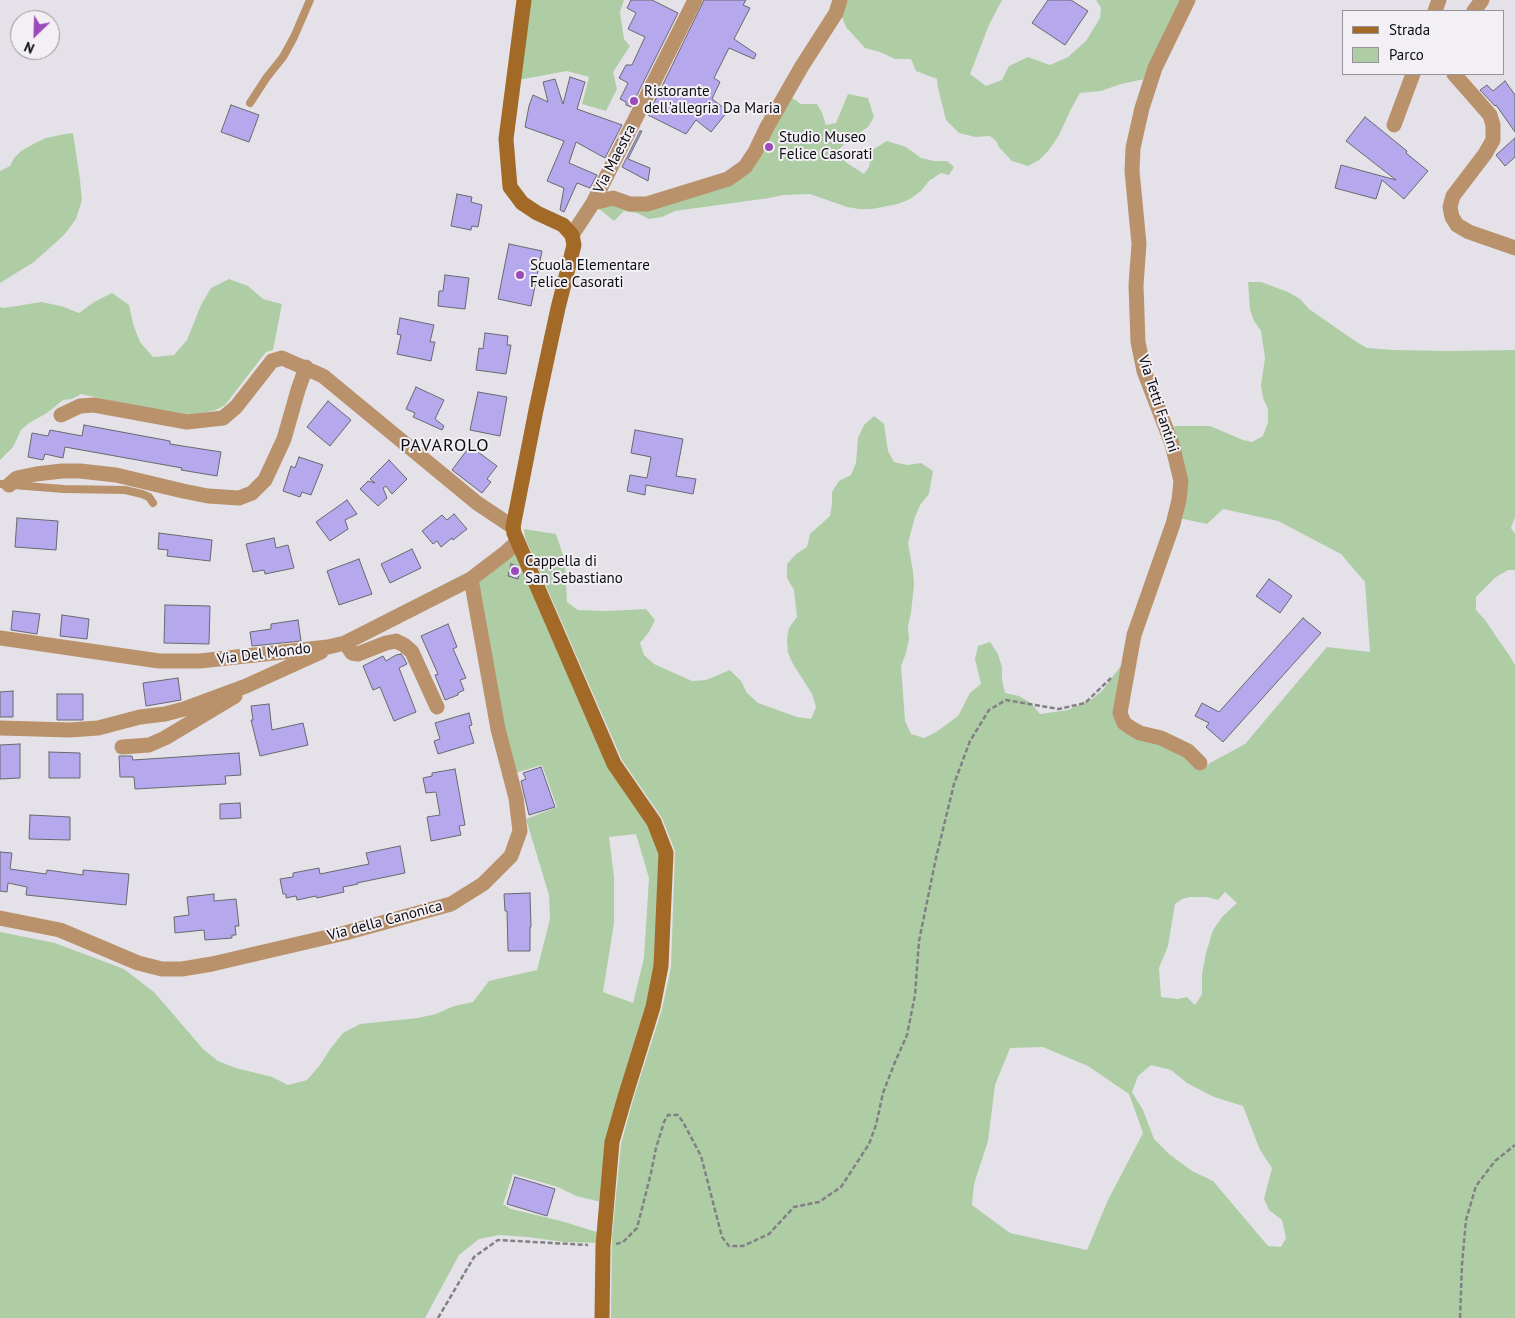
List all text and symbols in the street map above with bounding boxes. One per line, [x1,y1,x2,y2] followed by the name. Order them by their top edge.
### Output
[10,10,60,60] north arrow
[1342,10,1505,75] legend
[1389,20,1430,39] text: Strada
[21,38,37,58] text: N
[1389,45,1424,64] text: Parco
[644,83,780,118] place label: Ristorante dell'allegria Da Maria
[628,95,640,107] marker: Ristorante dell'allegria Da Maria
[590,122,640,196] street label: Via Maestra
[779,129,873,164] place label: Studio Museo Felice Casorati
[763,141,775,153] marker: Studio Museo Felice Casorati
[530,257,650,292] place label: Scuola Elementare Felice Casorati
[514,269,526,281] marker: Scuola Elementare Felice Casorati
[1134,353,1182,455] street label: Via Tetti Fantini
[399,435,491,457] district label: PAVAROLO
[525,553,623,588] place label: Cappella di San Sebastiano
[509,565,521,577] marker: Cappella di San Sebastiano
[216,639,312,669] street label: Via Del Mondo
[326,897,444,945] street label: Via della Canonica

